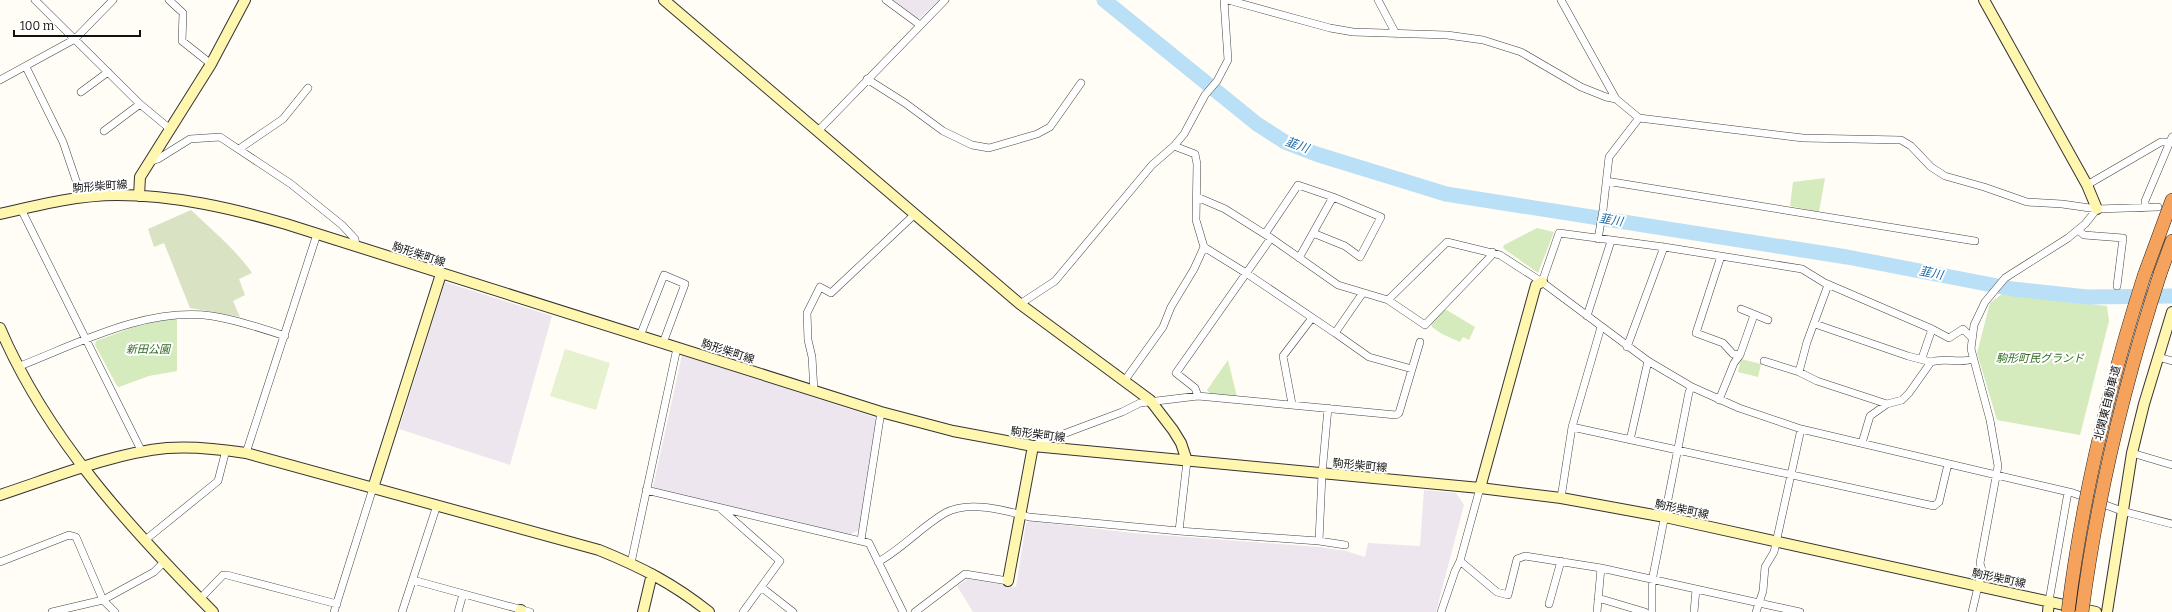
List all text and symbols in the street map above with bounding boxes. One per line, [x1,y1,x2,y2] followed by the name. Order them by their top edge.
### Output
[14,12,140,38] scale bar
[20,19,55,33] text: 100 m
[1283,134,1313,156] water label: 韮川
[72,178,128,195] street label: 駒形柴町線
[1598,211,1626,229] water label: 韮川
[391,240,447,269] street label: 駒形柴町線
[1918,264,1946,283] water label: 韮川
[700,337,756,366] street label: 駒形柴町線
[126,343,172,356] park label: 新田公園
[1996,352,2085,365] park label: 駒形町民グランド
[2092,364,2123,442] street label: 北関東自動車道
[1010,425,1066,444] street label: 駒形柴町線
[1332,457,1388,474] street label: 駒形柴町線
[1654,497,1710,522] street label: 駒形柴町線
[1971,566,2027,591] street label: 駒形柴町線

